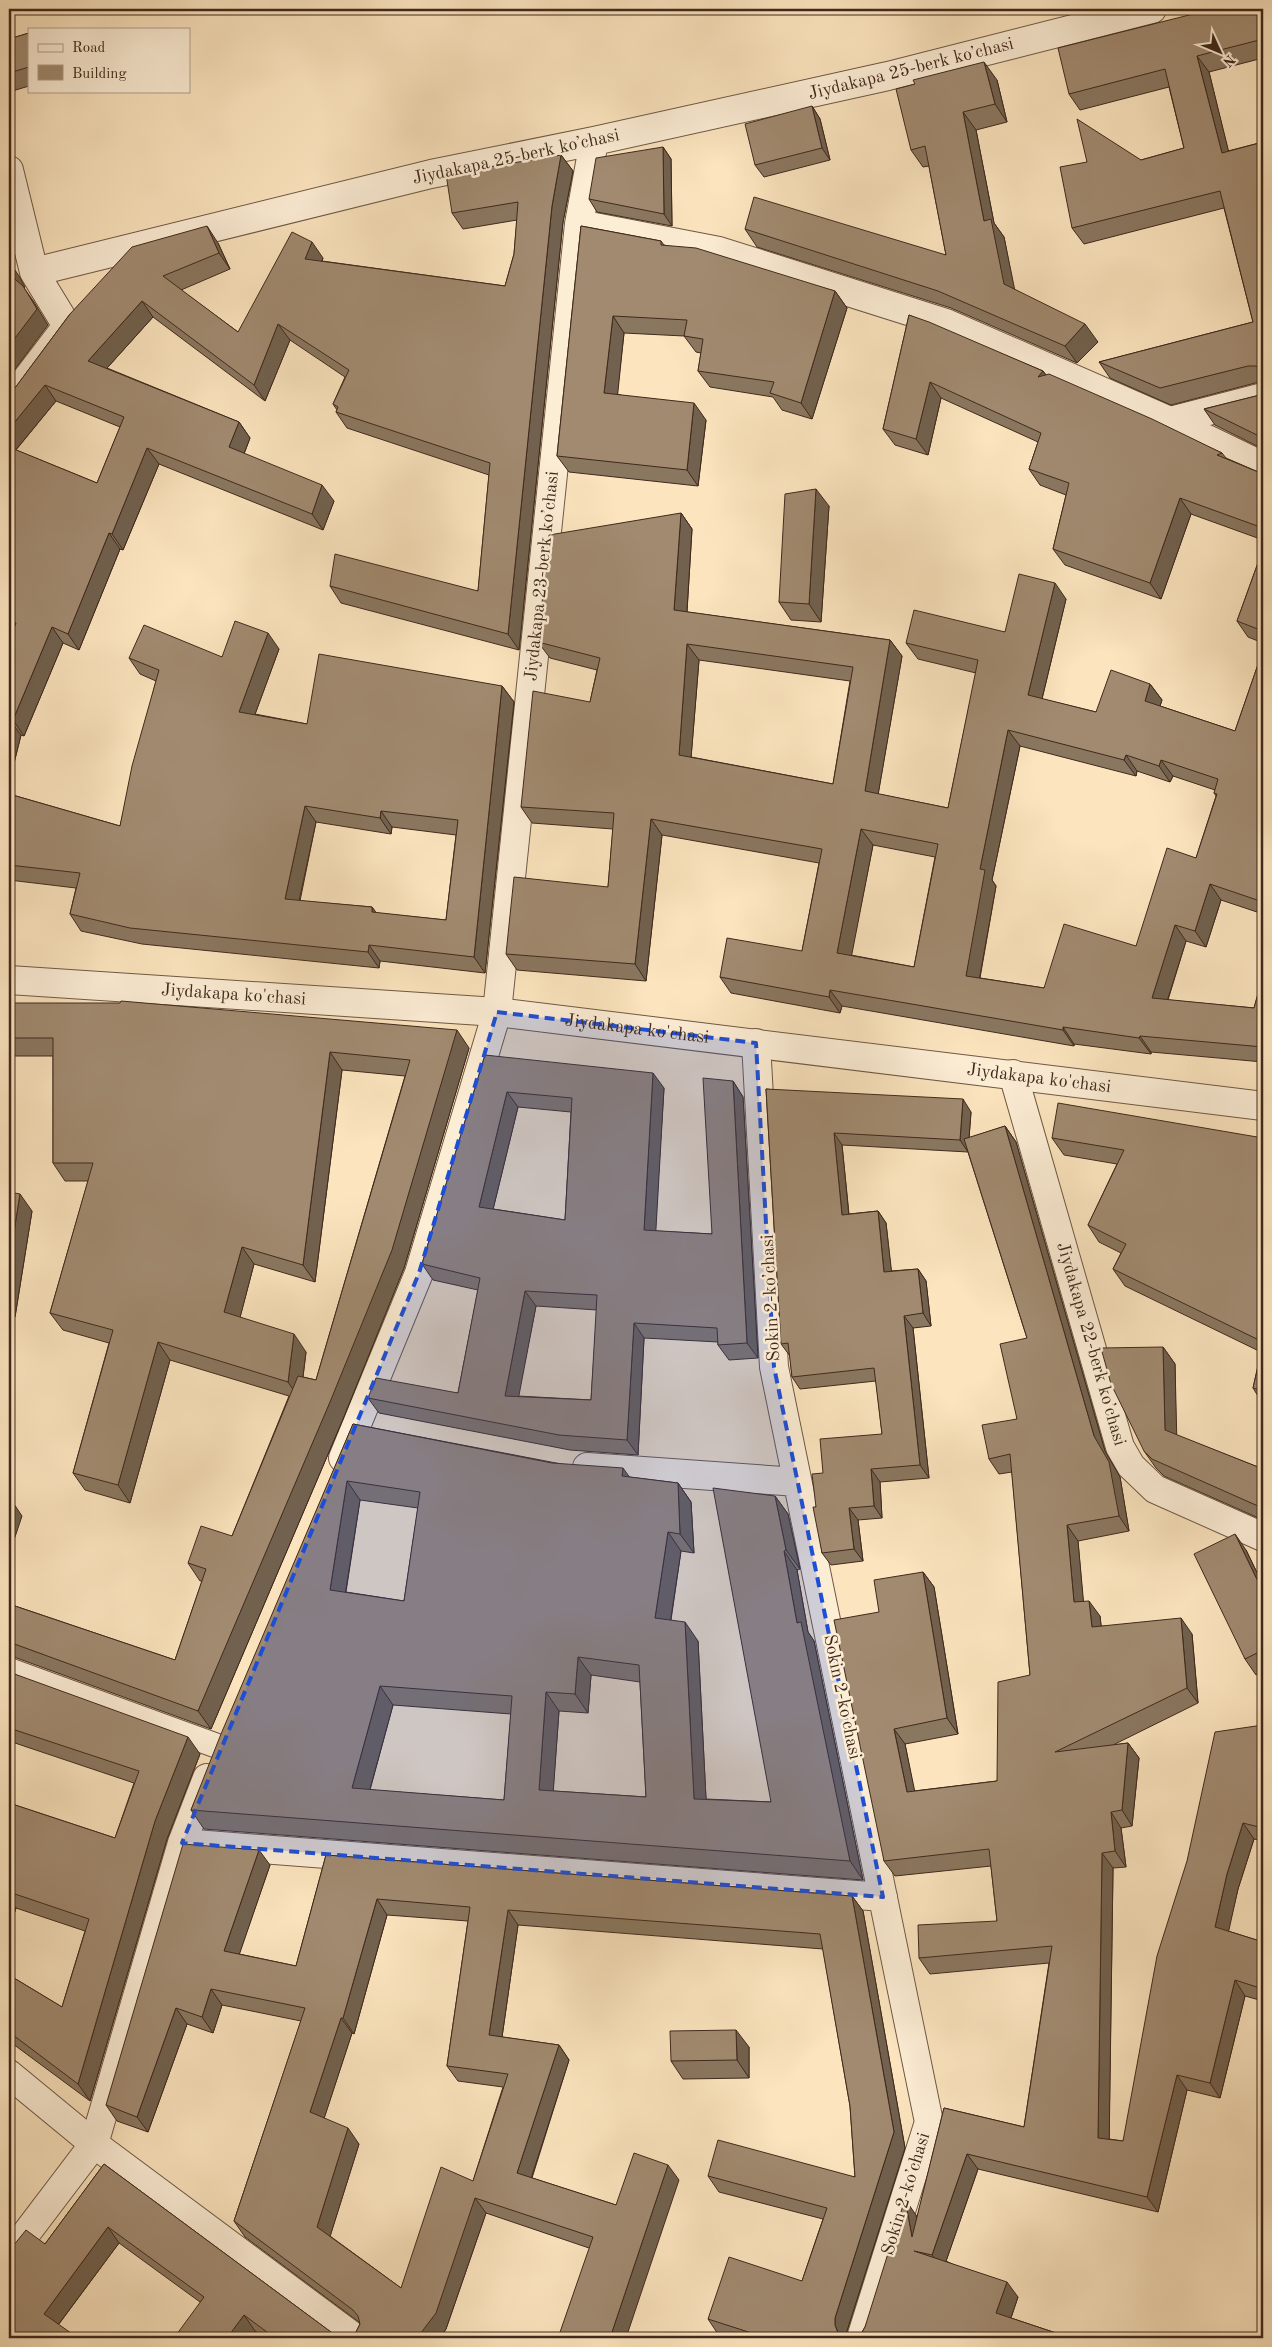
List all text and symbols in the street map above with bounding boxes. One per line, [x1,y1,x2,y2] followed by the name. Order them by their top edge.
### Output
[28,28,190,92] legend
[1194,28,1244,78] north arrow
[806,35,1016,103] street label: Jiydakapa 25-berk koʼchasi
[72,41,106,56] text: Road
[1220,52,1237,69] text: N
[72,67,127,82] text: Building
[411,126,621,188] street label: Jiydakapa 25-berk koʼchasi
[522,470,562,682] street label: Jiydakapa 23-berk koʼchasi
[161,981,307,1008] street label: Jiydakapa ko'chasi
[564,1011,710,1047] street label: Jiydakapa ko'chasi
[966,1061,1112,1096] street label: Jiydakapa ko'chasi
[759,1234,783,1362] street label: Sokin 2-koʼchasi
[1053,1240,1129,1448] street label: Jiydakapa 22-berk koʼchasi
[820,1633,864,1761] street label: Sokin 2-koʼchasi
[879,2130,933,2257] street label: Sokin 2-koʼchasi

